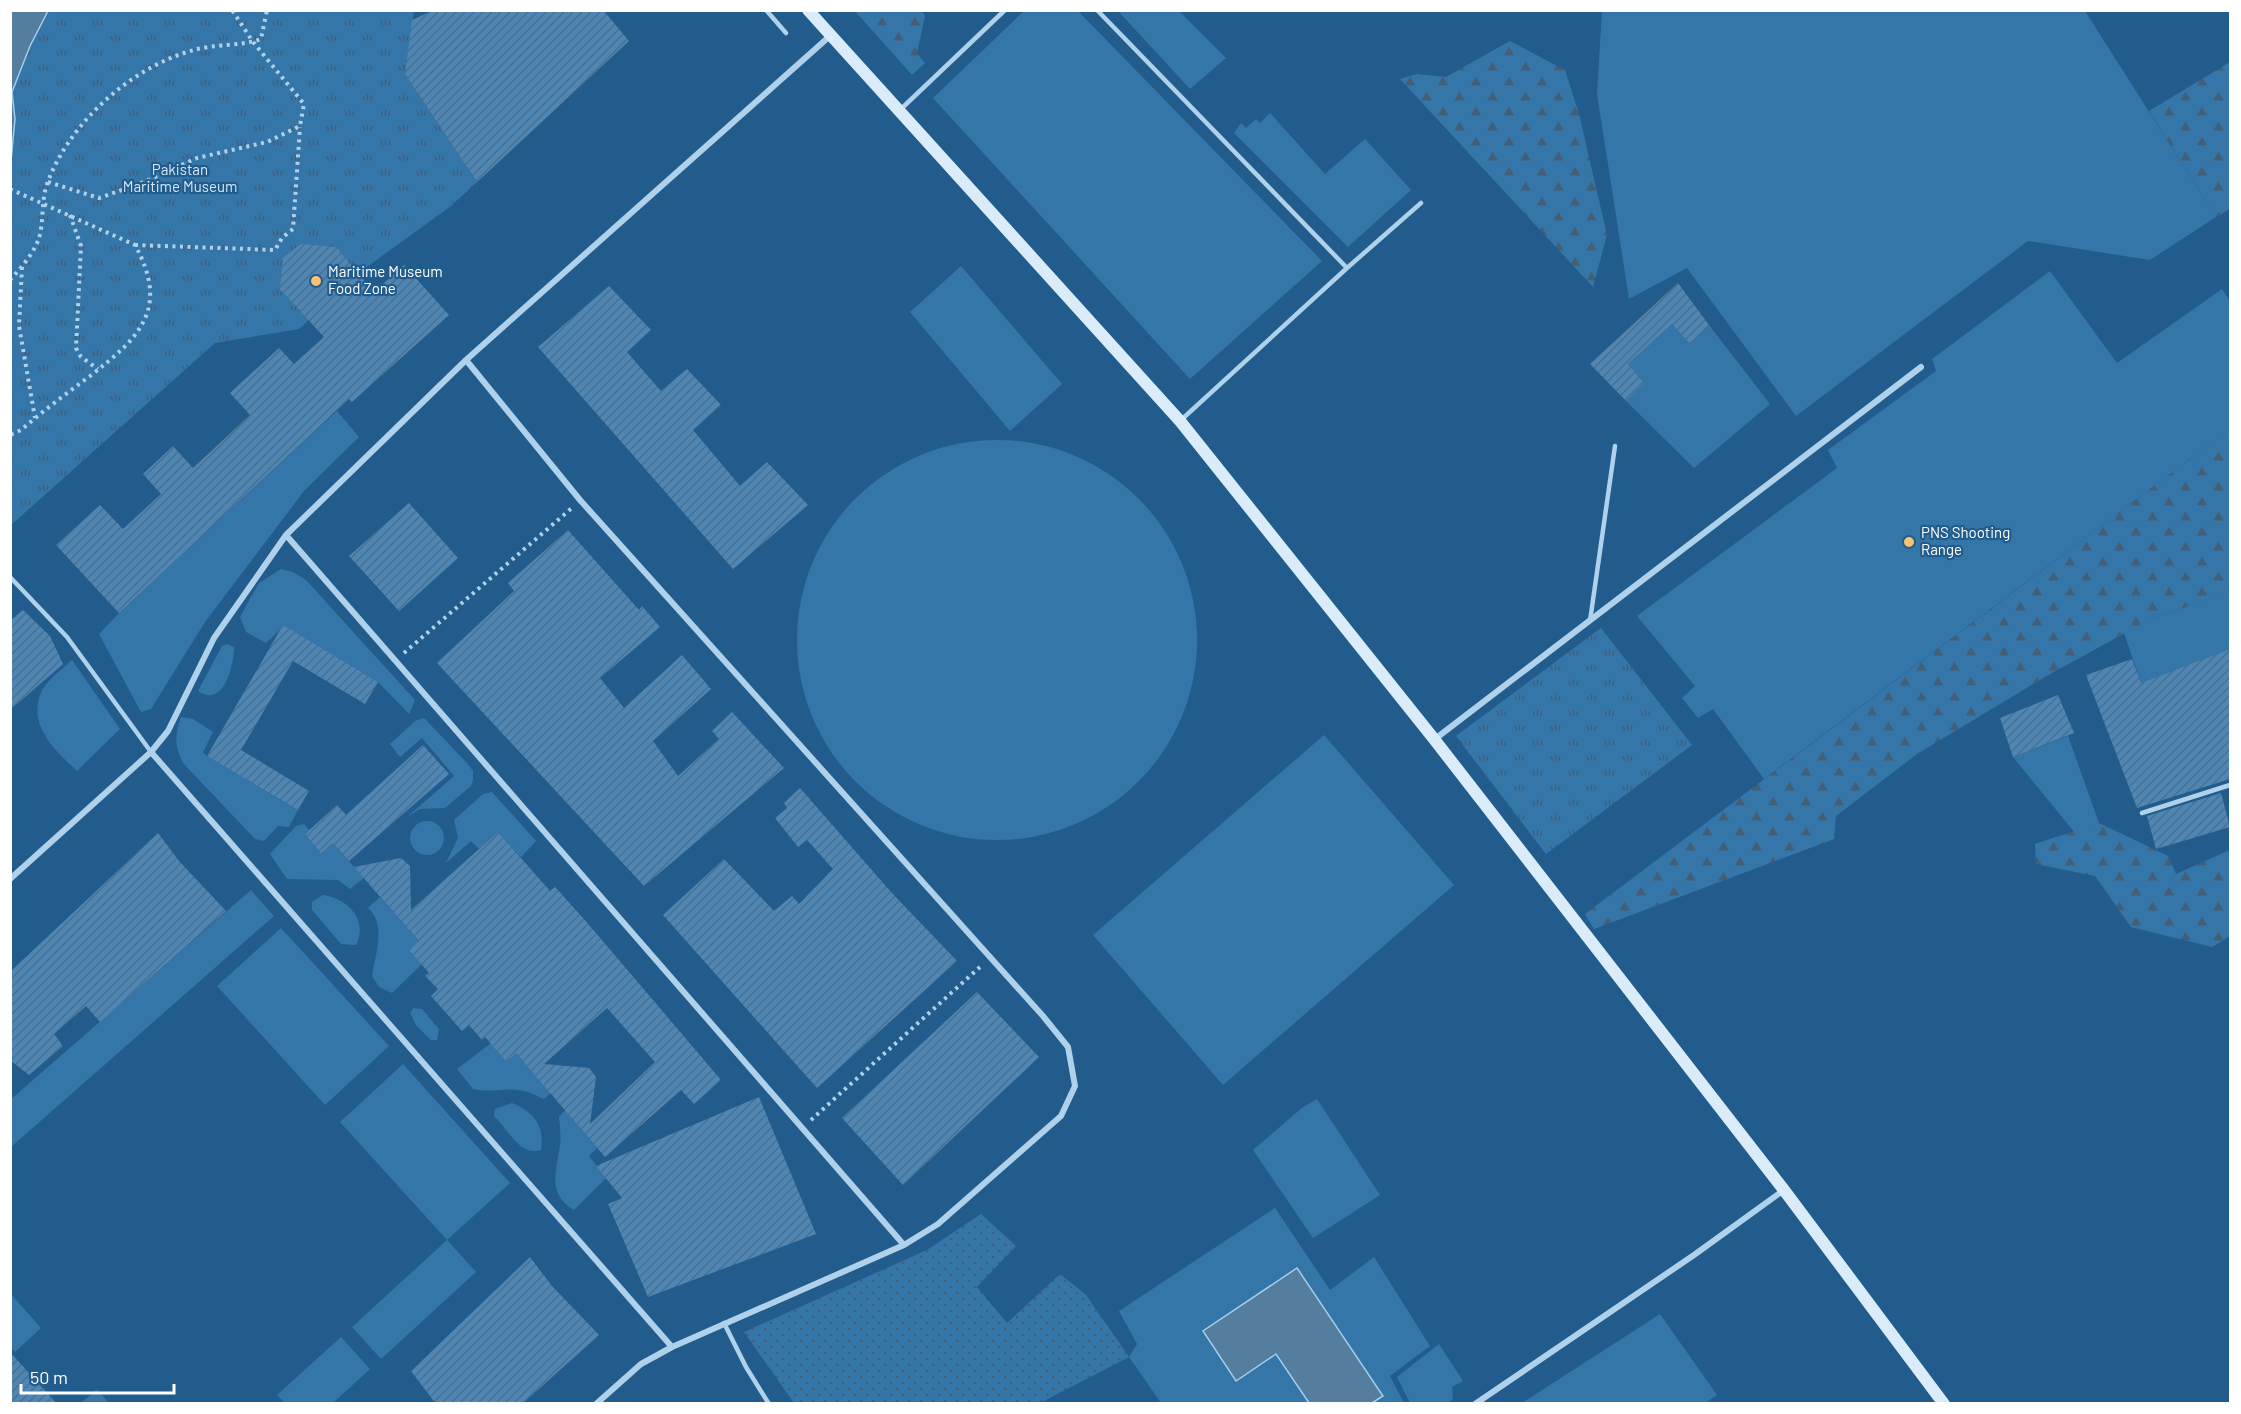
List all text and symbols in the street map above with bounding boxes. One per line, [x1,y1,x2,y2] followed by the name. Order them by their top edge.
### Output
[123,160,237,195] park label: Pakistan Maritime Museum
[328,262,443,297] place label: Maritime Museum Food Zone
[309,274,323,288] marker: Maritime Museum Food Zone
[1921,523,2010,558] place label: PNS Shooting Range
[1902,535,1916,549] marker: PNS Shooting Range
[21,1357,174,1395] scale bar
[30,1366,68,1388] text: 50 m

